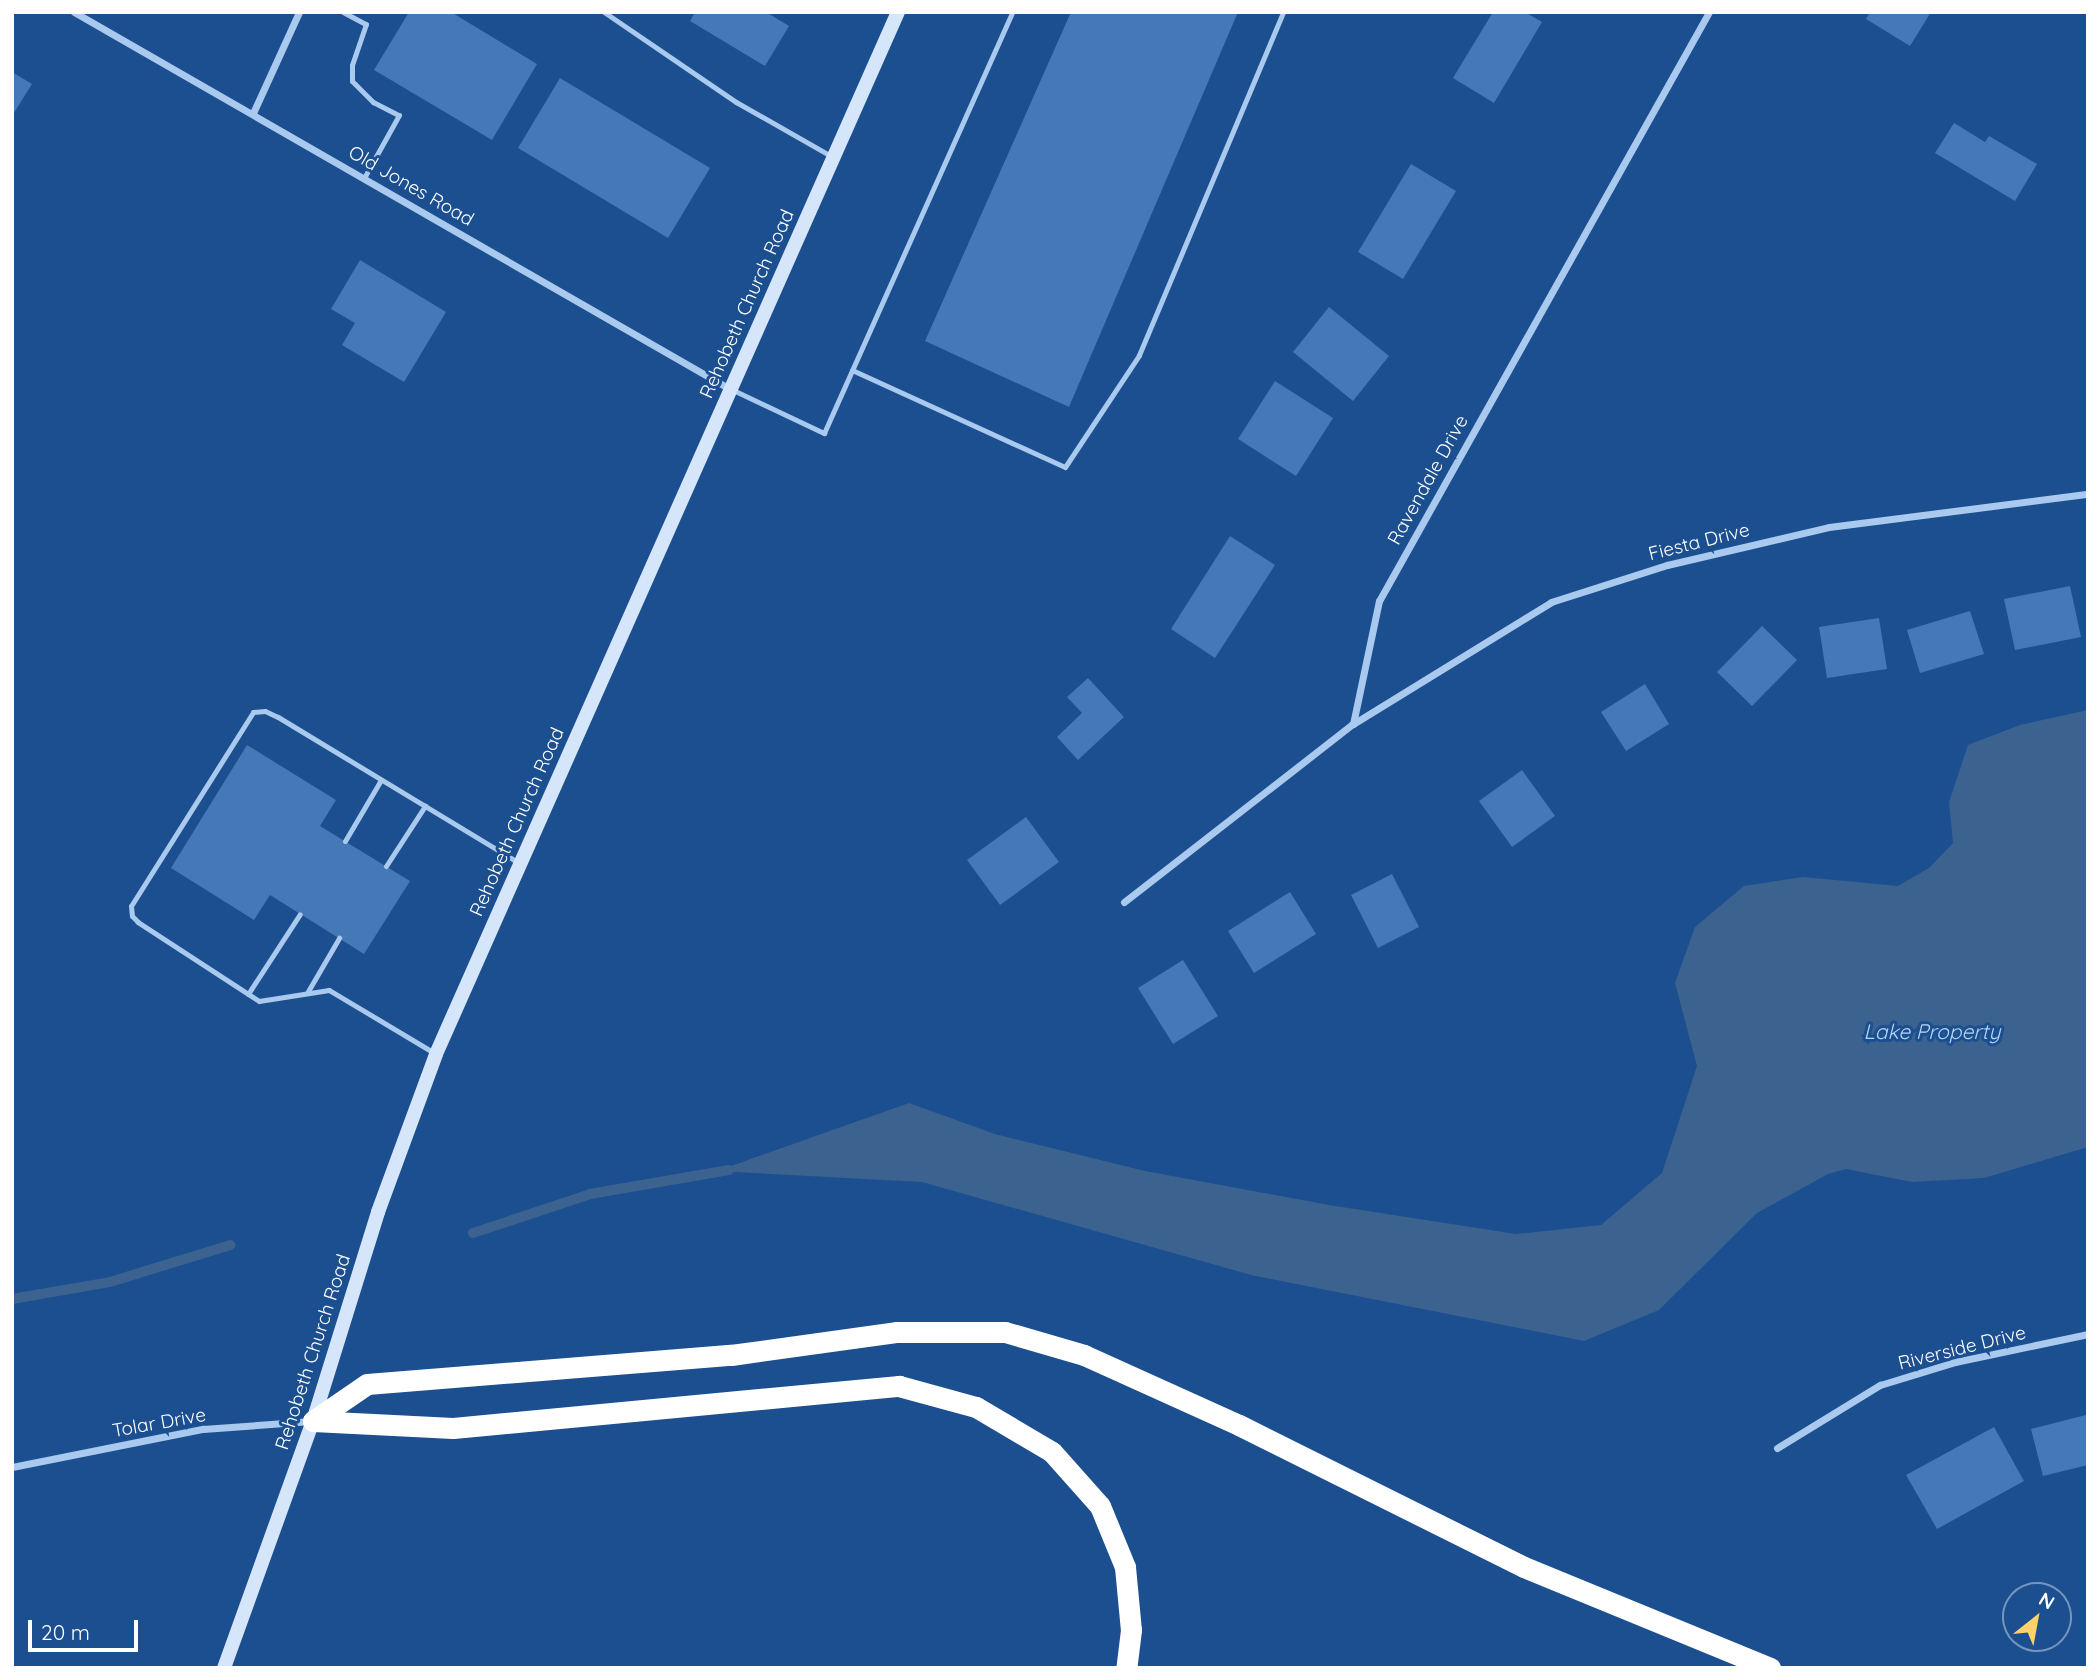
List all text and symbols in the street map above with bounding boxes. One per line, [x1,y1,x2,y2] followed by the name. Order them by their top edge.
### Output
[344,141,478,231] street label: Old Jones Road
[695,206,799,402] street label: Rehobeth Church Road
[1383,411,1473,549] street label: Ravendale Drive
[1646,518,1752,566] street label: Fiesta Drive
[465,724,569,920] street label: Rehobeth Church Road
[1864,1018,2000,1044] water label: Lake Property
[271,1251,355,1453] street label: Rehobeth Church Road
[1896,1321,2028,1375] street label: Riverside Drive
[110,1404,208,1442] street label: Tolar Drive
[2002,1582,2072,1652] north arrow
[2035,1587,2059,1615] text: N
[32,1606,142,1650] scale bar
[41,1619,90,1645] text: 20 m

